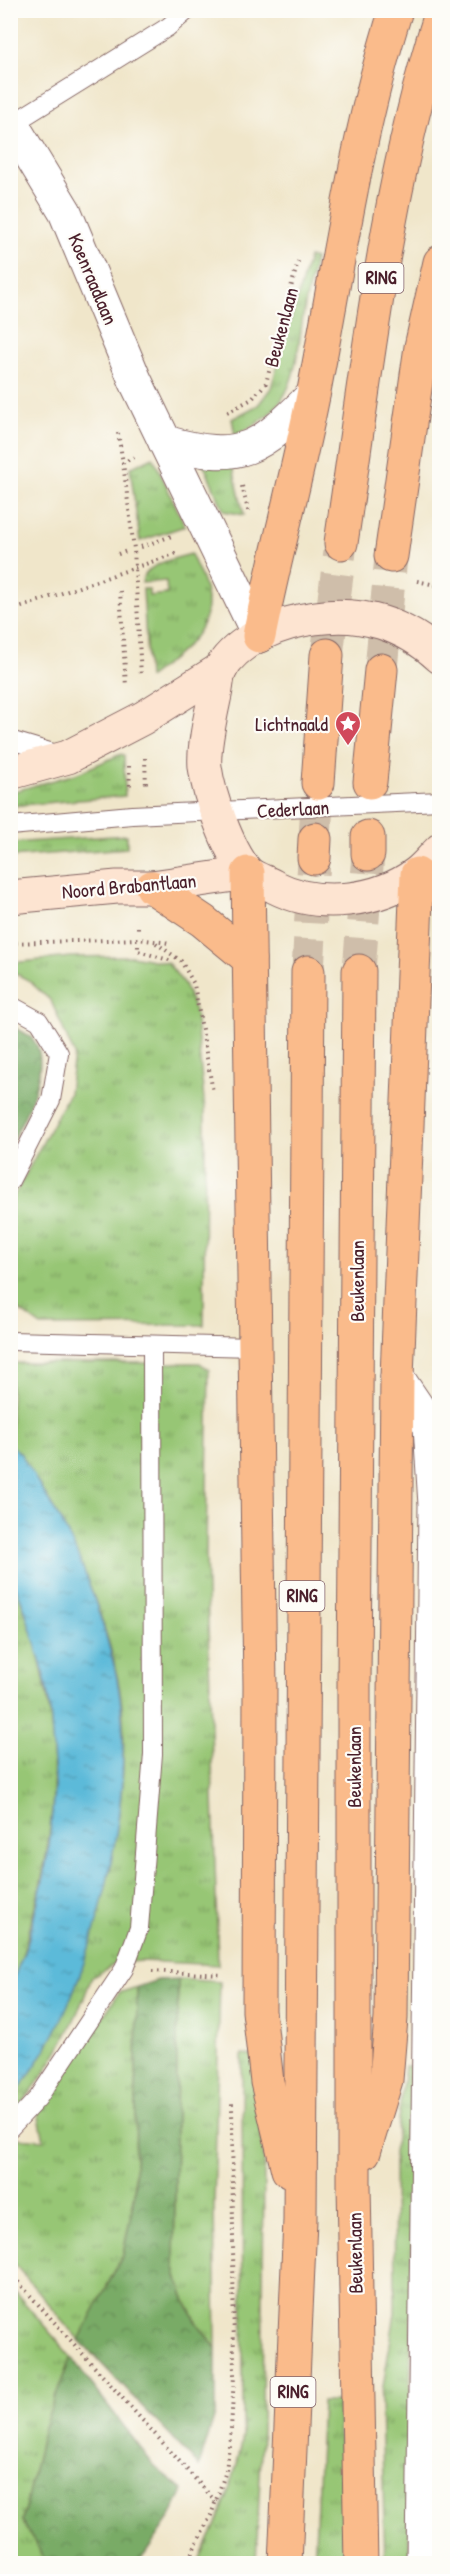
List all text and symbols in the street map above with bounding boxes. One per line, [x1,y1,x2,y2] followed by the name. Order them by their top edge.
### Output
[62,229,125,329] street label: Koenraadlaan
[358,263,404,293] road number: RING
[257,284,304,370] street label: Beukenlaan
[333,709,363,747] place icon: Lichtnaald
[255,710,328,737] place label: Lichtnaald
[256,793,330,824] street label: Cederlaan
[61,866,197,905] street label: Noord Brabantlaan
[343,1240,370,1322] street label: Beukenlaan
[280,1581,324,1611] road number: RING
[340,1726,367,1808] street label: Beukenlaan
[340,2212,369,2294] street label: Beukenlaan
[270,2377,316,2407] road number: RING

